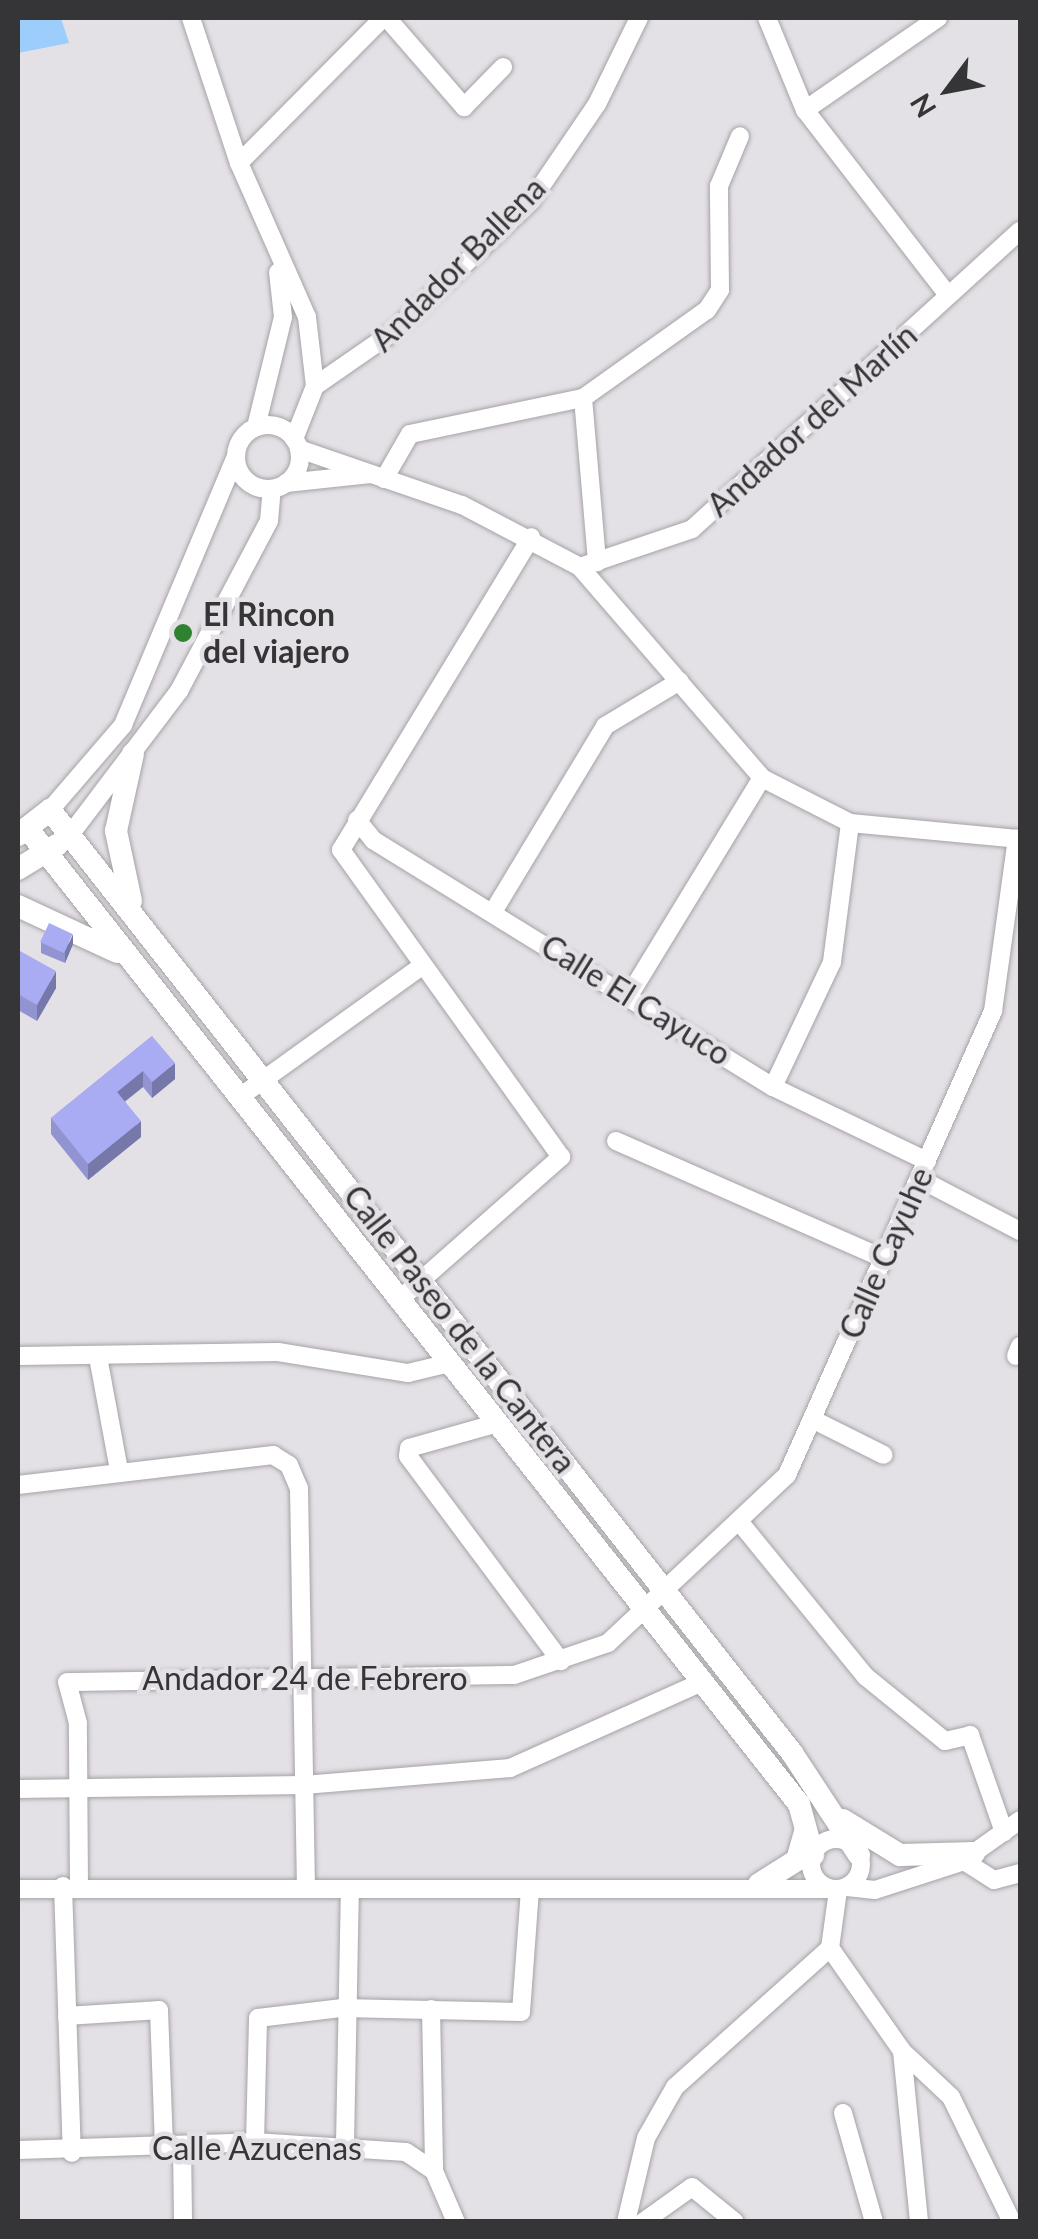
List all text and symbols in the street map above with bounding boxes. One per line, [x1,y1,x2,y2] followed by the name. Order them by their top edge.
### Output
[898,40,998,140] north arrow
[902,88,943,124] text: N
[363,169,553,359] street label: Andador Ballena
[699,316,925,524] street label: Andador del Marlín
[203,596,350,671] place label: El Rincon del viajero
[172,622,194,644] marker: El Rincon del viajero
[534,927,738,1073] street label: Calle El Cayuco
[831,1161,941,1345] street label: Calle Cayuhe
[336,1178,584,1480] street label: Calle Paseo de la Cantera
[142,1659,468,1697] street label: Andador 24 de Febrero
[152,2129,362,2167] street label: Calle Azucenas

